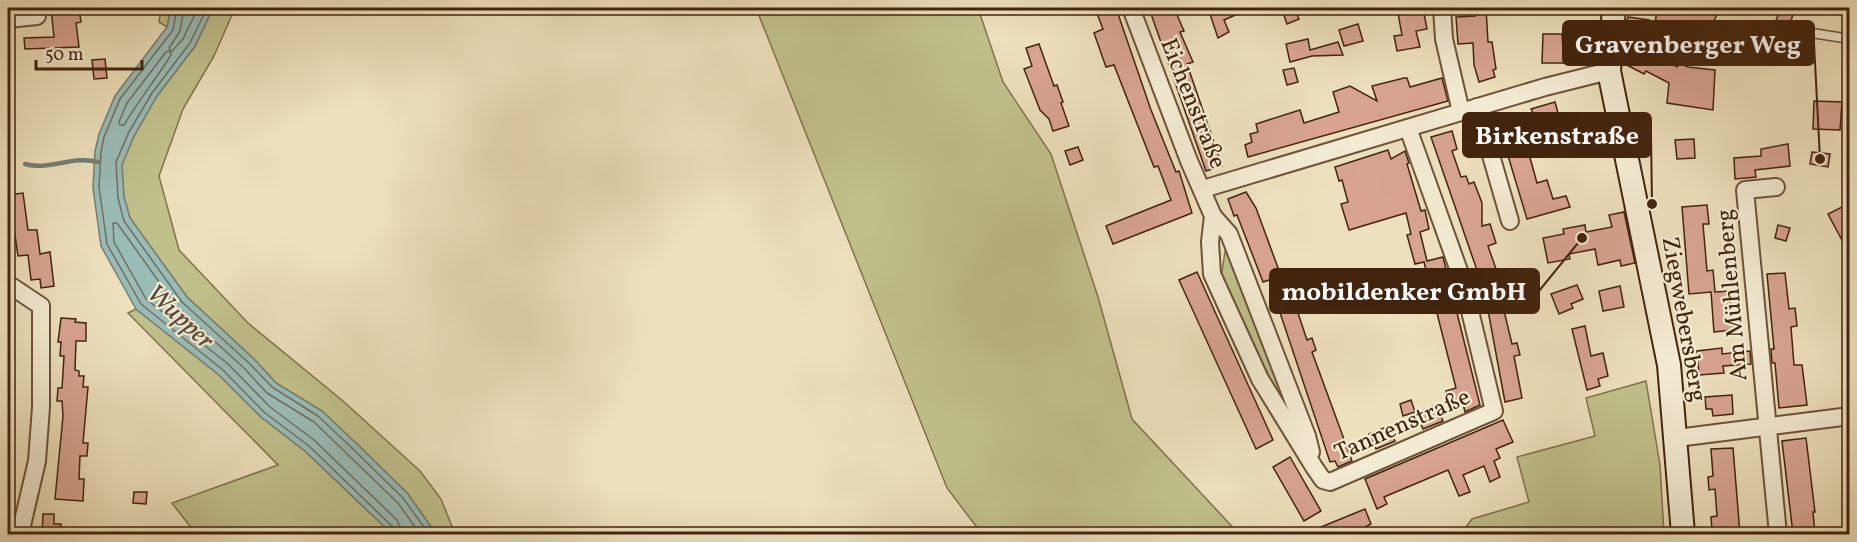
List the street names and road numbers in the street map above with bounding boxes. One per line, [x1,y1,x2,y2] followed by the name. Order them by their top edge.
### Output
[1150,33,1234,174] street label: Eichenstraße
[1709,208,1757,382] street label: Am Mühlenberg
[1652,234,1714,405] street label: Ziegwebersberg
[1330,381,1476,471] street label: Tannenstraße

